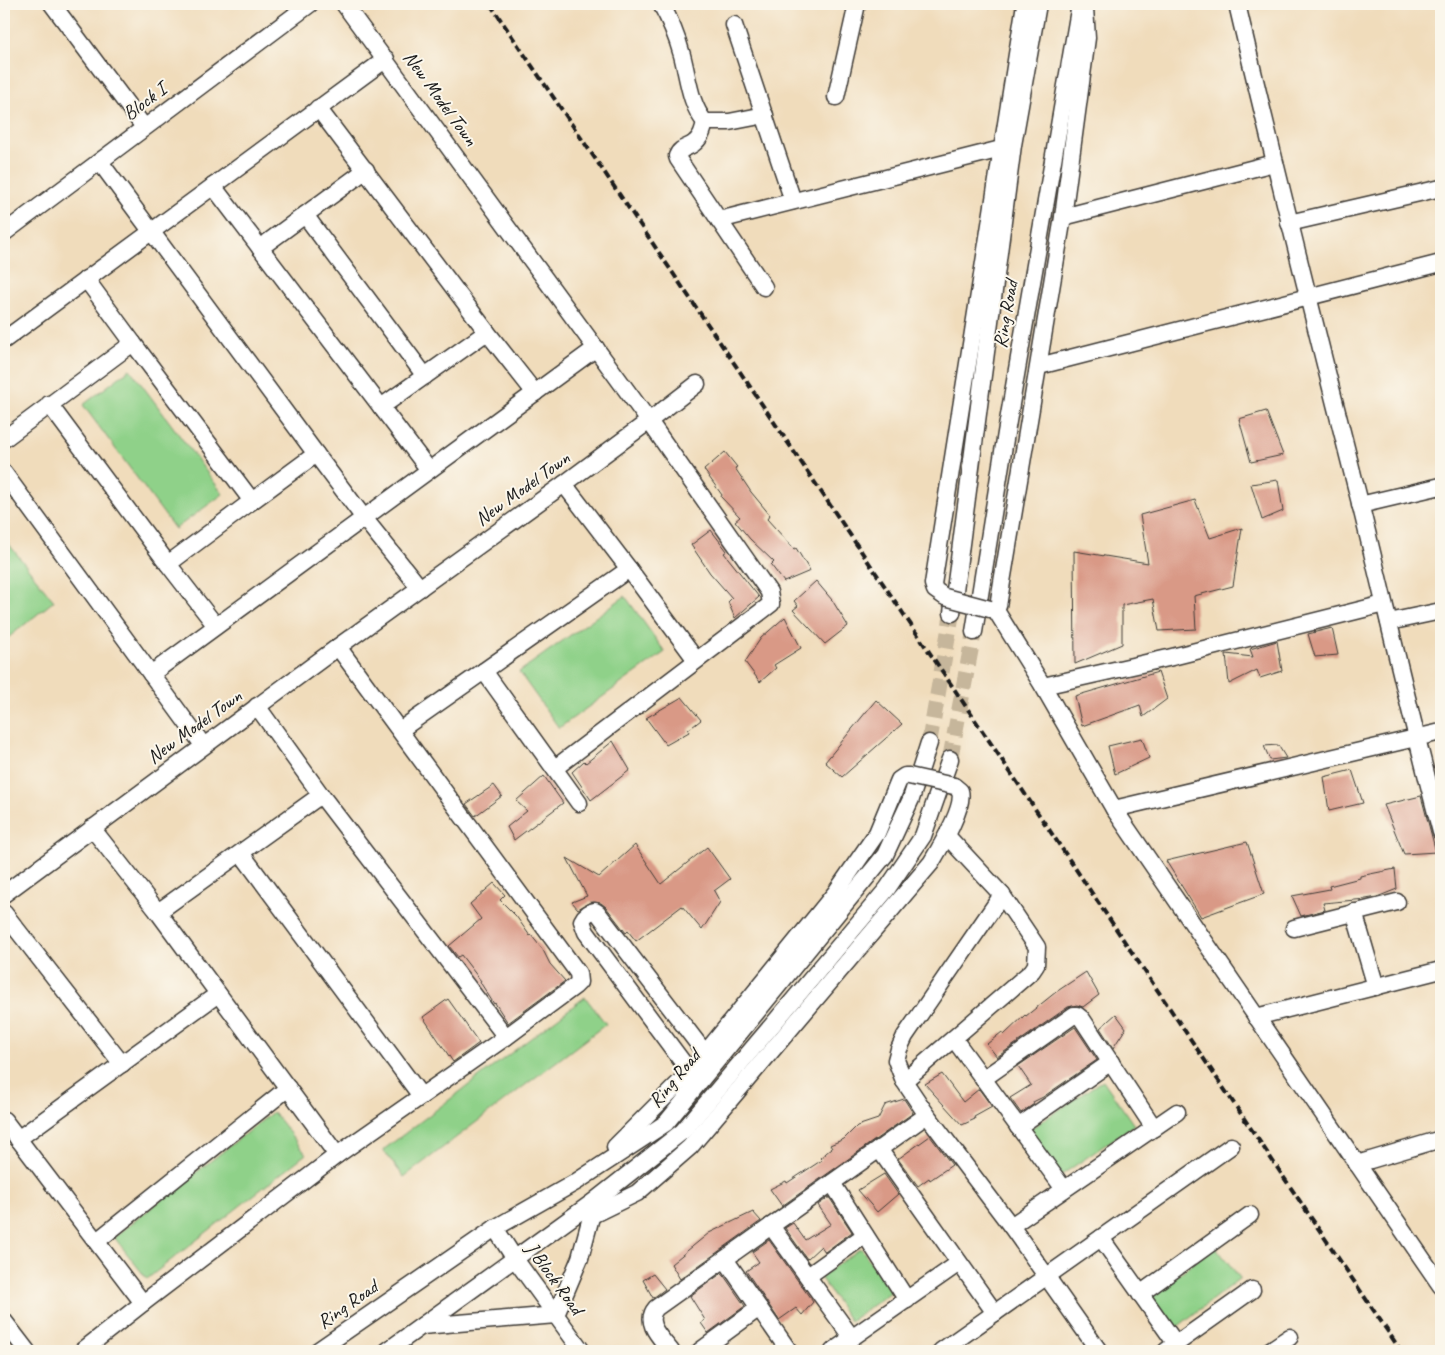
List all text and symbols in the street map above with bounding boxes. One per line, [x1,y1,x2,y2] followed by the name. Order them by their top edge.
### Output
[398,46,484,152] street label: New Model Town
[118,74,175,126] street label: Block I
[987,275,1024,350] street label: Ring Road
[470,445,576,531] street label: New Model Town
[142,683,248,769] street label: New Model Town
[643,1042,708,1113] street label: Ring Road
[519,1236,591,1322] street label: J Block Road
[312,1273,385,1334] street label: Ring Road

